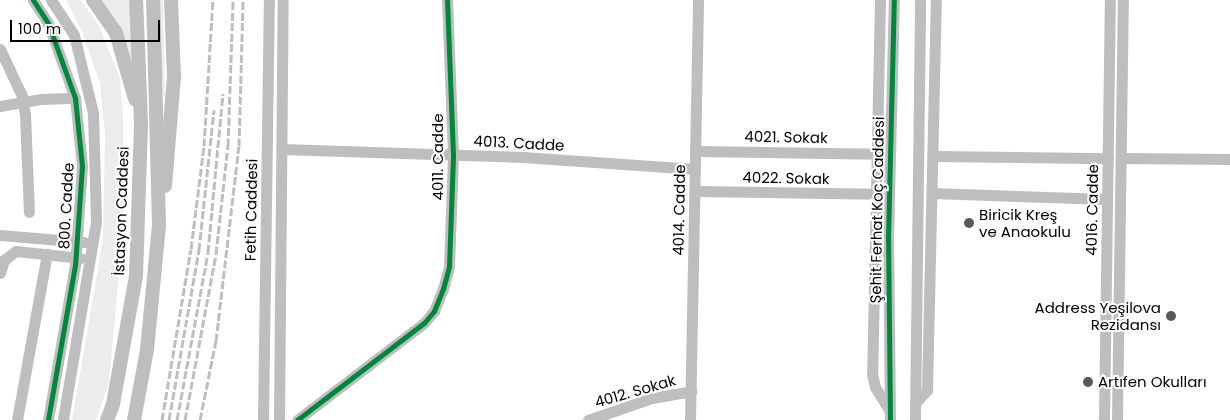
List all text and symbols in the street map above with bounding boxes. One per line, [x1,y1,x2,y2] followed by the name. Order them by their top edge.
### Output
[12,10,162,42] scale bar
[18,18,61,39] text: 100 m
[429,114,447,200] street label: 4011. Cadde
[866,116,888,304] street label: Şehit Ferhat Koç Caddesi
[744,127,828,147] street label: 4021. Sokak
[473,132,565,154] street label: 4013. Cadde
[110,146,132,276] street label: İstasyon Caddesi
[241,159,261,261] street label: Fetih Caddesi
[55,162,77,250] street label: 800. Cadde
[669,164,689,256] street label: 4014. Cadde
[1082,164,1102,256] street label: 4016. Cadde
[742,168,830,188] street label: 4022. Sokak
[979,205,1071,240] place label: Biricik Kreş ve Anaokulu
[963,217,975,229] marker: Biricik Kreş ve Anaokulu
[1035,298,1161,333] place label: Address Yeşilova Rezidansı
[1165,310,1177,322] marker: Address Yeşilova Rezidansı
[592,371,678,411] street label: 4012. Sokak
[1098,373,1207,391] place label: Artıfen Okulları
[1082,376,1094,388] marker: Artıfen Okulları

